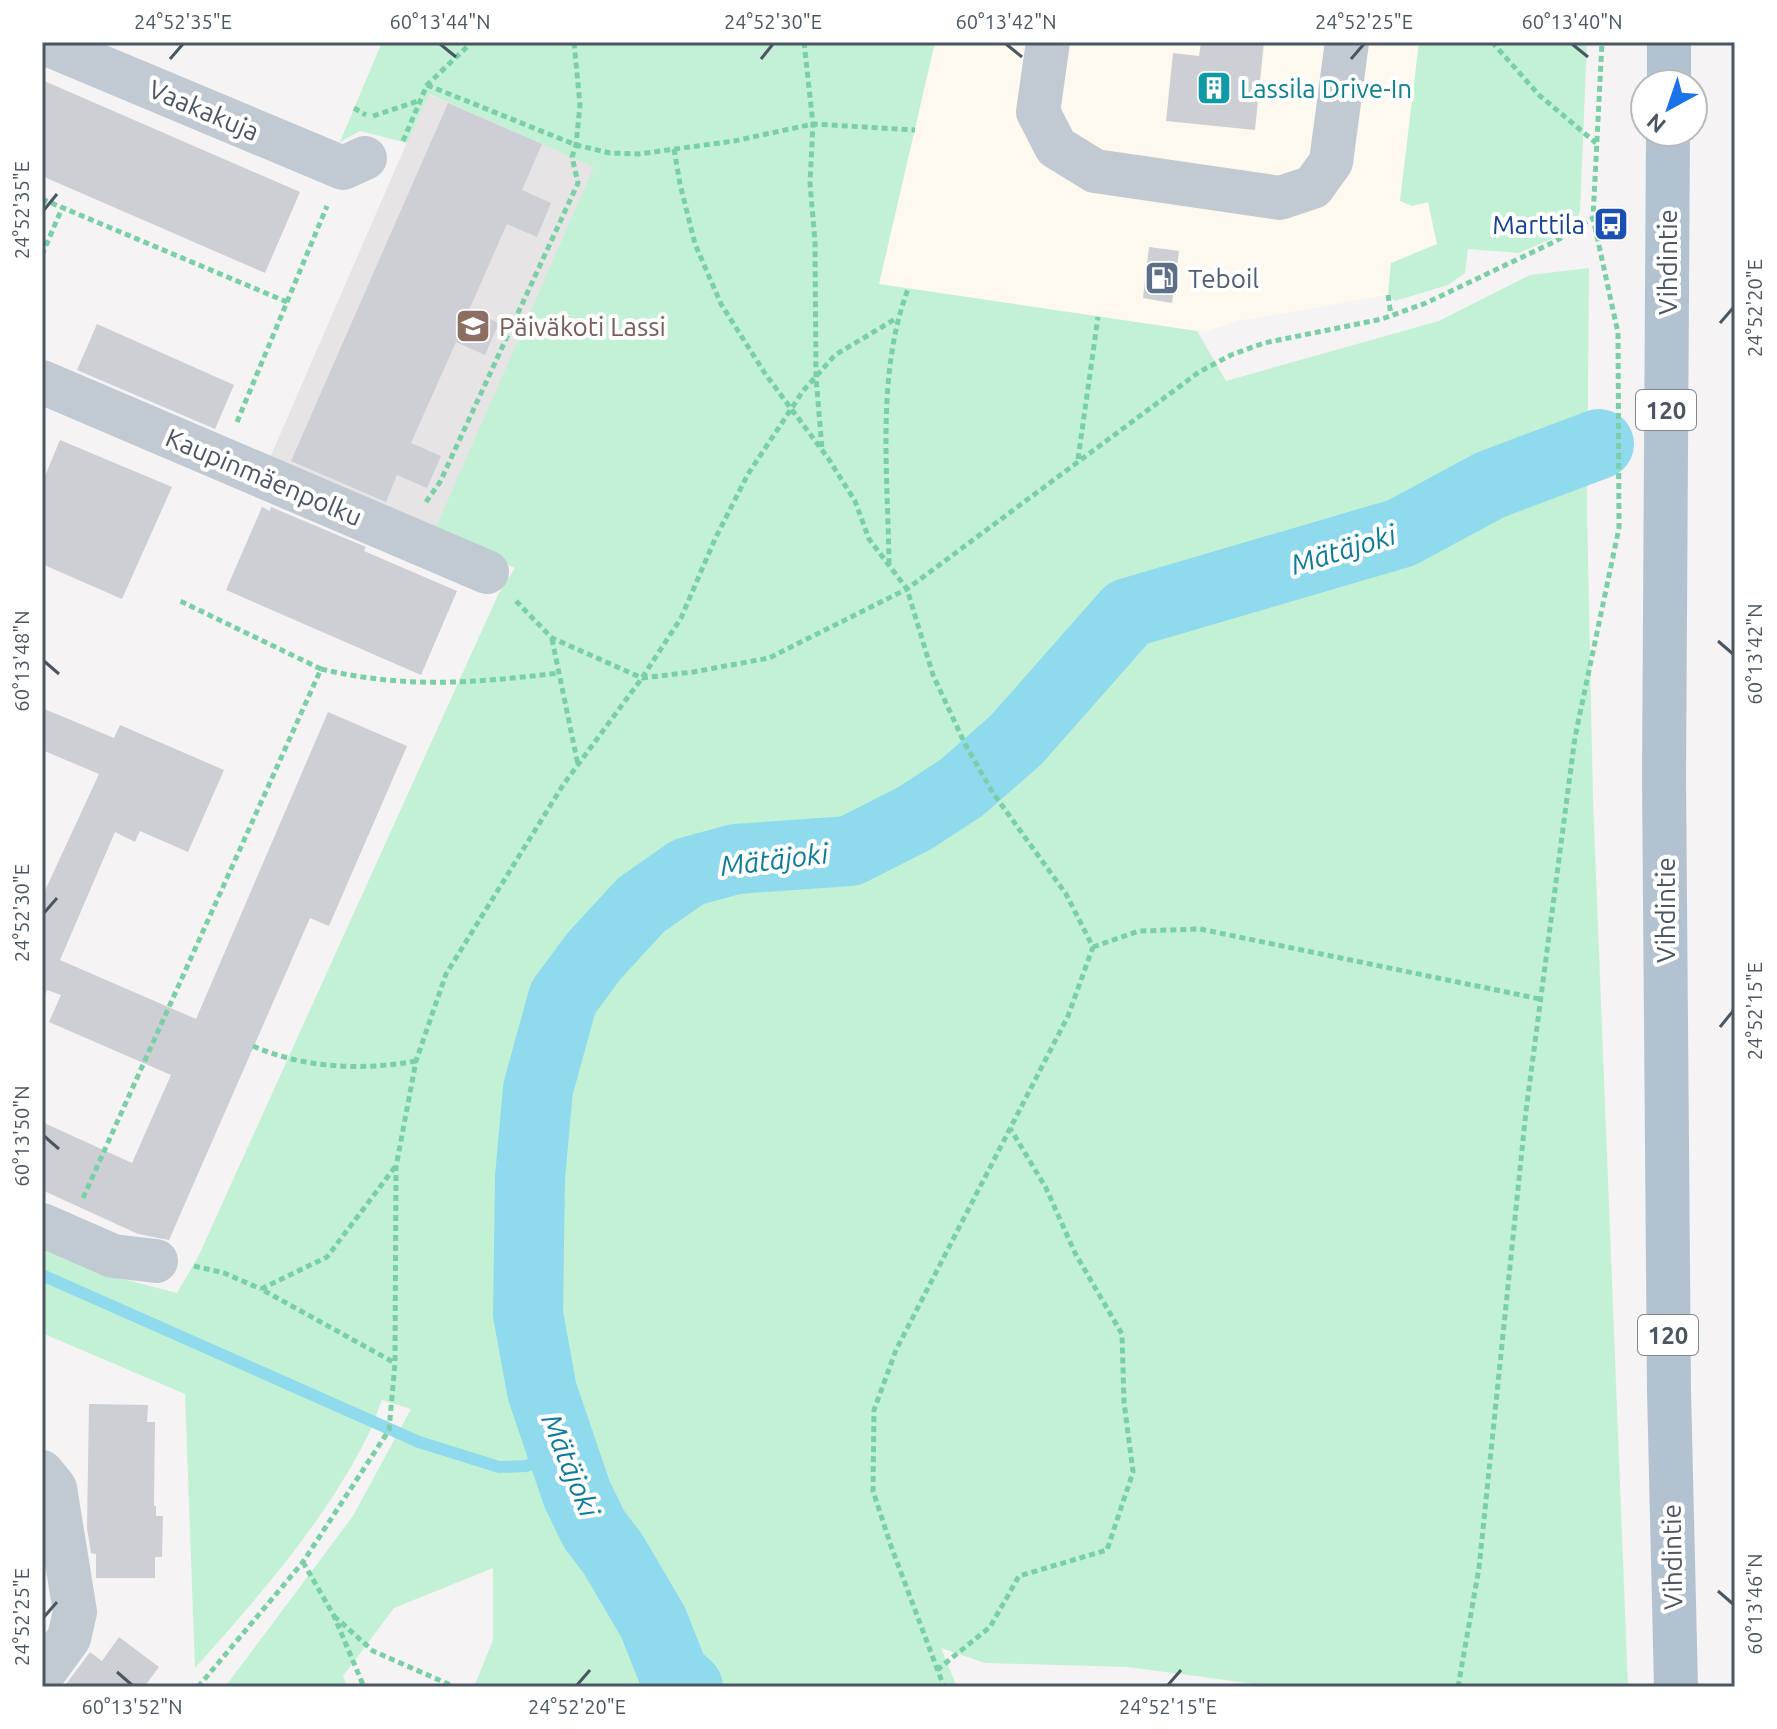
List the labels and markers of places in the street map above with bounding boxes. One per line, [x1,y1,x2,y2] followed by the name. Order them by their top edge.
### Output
[1195,69,1233,107] building icon: Lassila Drive-In
[1240,74,1412,103] place label: Lassila Drive-In
[1592,205,1630,243] bus stop icon: Marttila
[1492,210,1585,239] place label: Marttila
[1143,259,1181,297] fuel station icon: Teboil
[1188,264,1259,293] place label: Teboil
[454,307,492,345] school or university icon: Päiväkoti Lassi
[499,312,666,341] place label: Päiväkoti Lassi

